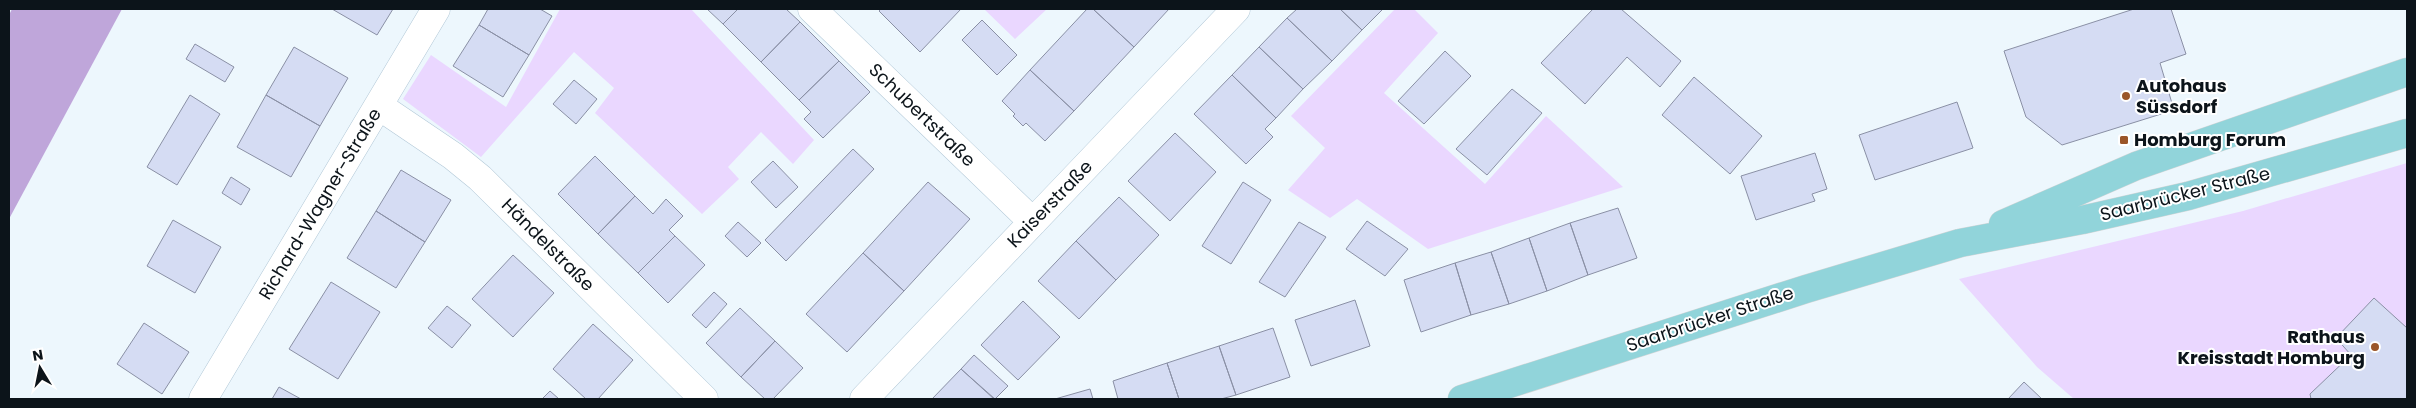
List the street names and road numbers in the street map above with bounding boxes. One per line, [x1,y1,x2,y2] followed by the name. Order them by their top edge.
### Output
[864,57,981,172] street label: Schubertstraße
[252,103,387,304] street label: Richard-Wagner-Straße
[1001,154,1098,253] street label: Kaiserstraße
[2097,160,2272,227] street label: Saarbrücker Straße
[496,193,600,297] street label: Händelstraße
[1623,280,1797,357] street label: Saarbrücker Straße

